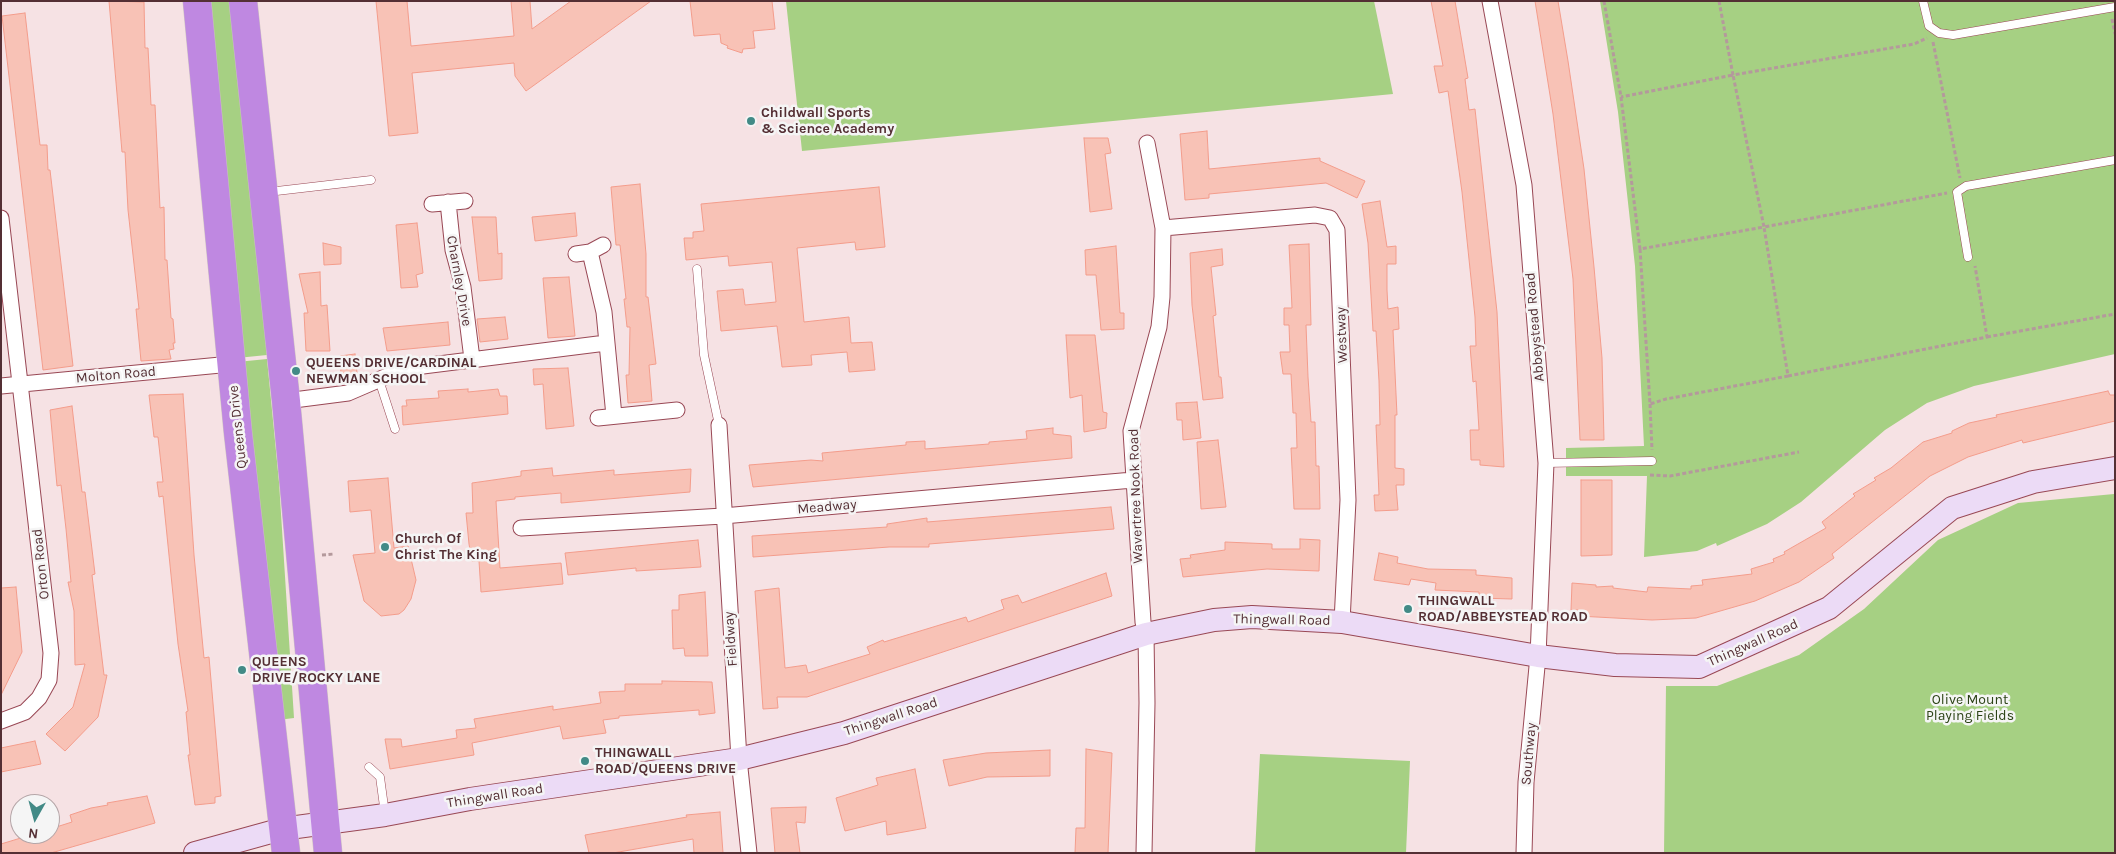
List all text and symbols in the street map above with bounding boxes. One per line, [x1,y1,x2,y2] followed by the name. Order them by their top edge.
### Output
[761,105,894,138] place label: Childwall Sports & Science Academy
[745,115,757,127] marker: Childwall Sports & Science Academy
[443,234,475,328] street label: Charnley Drive
[1522,272,1548,382] street label: Abbeystead Road
[1333,307,1351,363] street label: Westway
[306,355,477,388] place label: QUEENS DRIVE/CARDINAL NEWMAN SCHOOL
[75,363,157,387] street label: Molton Road
[290,365,302,377] marker: QUEENS DRIVE/CARDINAL NEWMAN SCHOOL
[225,384,251,470] street label: Queens Drive
[1125,428,1147,564] street label: Wavertree Nook Road
[797,496,857,518] street label: Meadway
[29,528,53,600] street label: Orton Road
[395,531,497,564] place label: Church Of Christ The King
[379,541,391,553] marker: Church Of Christ The King
[1418,593,1588,626] place label: THINGWALL ROAD/ABBEYSTEAD ROAD
[1402,603,1414,615] marker: THINGWALL ROAD/ABBEYSTEAD ROAD
[721,611,741,667] street label: Fieldway
[1233,611,1331,629] street label: Thingwall Road
[1705,616,1801,670] street label: Thingwall Road
[252,654,380,686] place label: QUEENS DRIVE/ROCKY LANE
[236,664,248,676] marker: QUEENS DRIVE/ROCKY LANE
[1926,692,2014,724] park label: Olive Mount Playing Fields
[842,694,940,740] street label: Thingwall Road
[1518,722,1540,786] street label: Southway
[595,745,736,778] place label: THINGWALL ROAD/QUEENS DRIVE
[579,755,591,767] marker: THINGWALL ROAD/QUEENS DRIVE
[446,780,544,812] street label: Thingwall Road
[10,794,60,844] north arrow
[27,824,39,842] text: N

